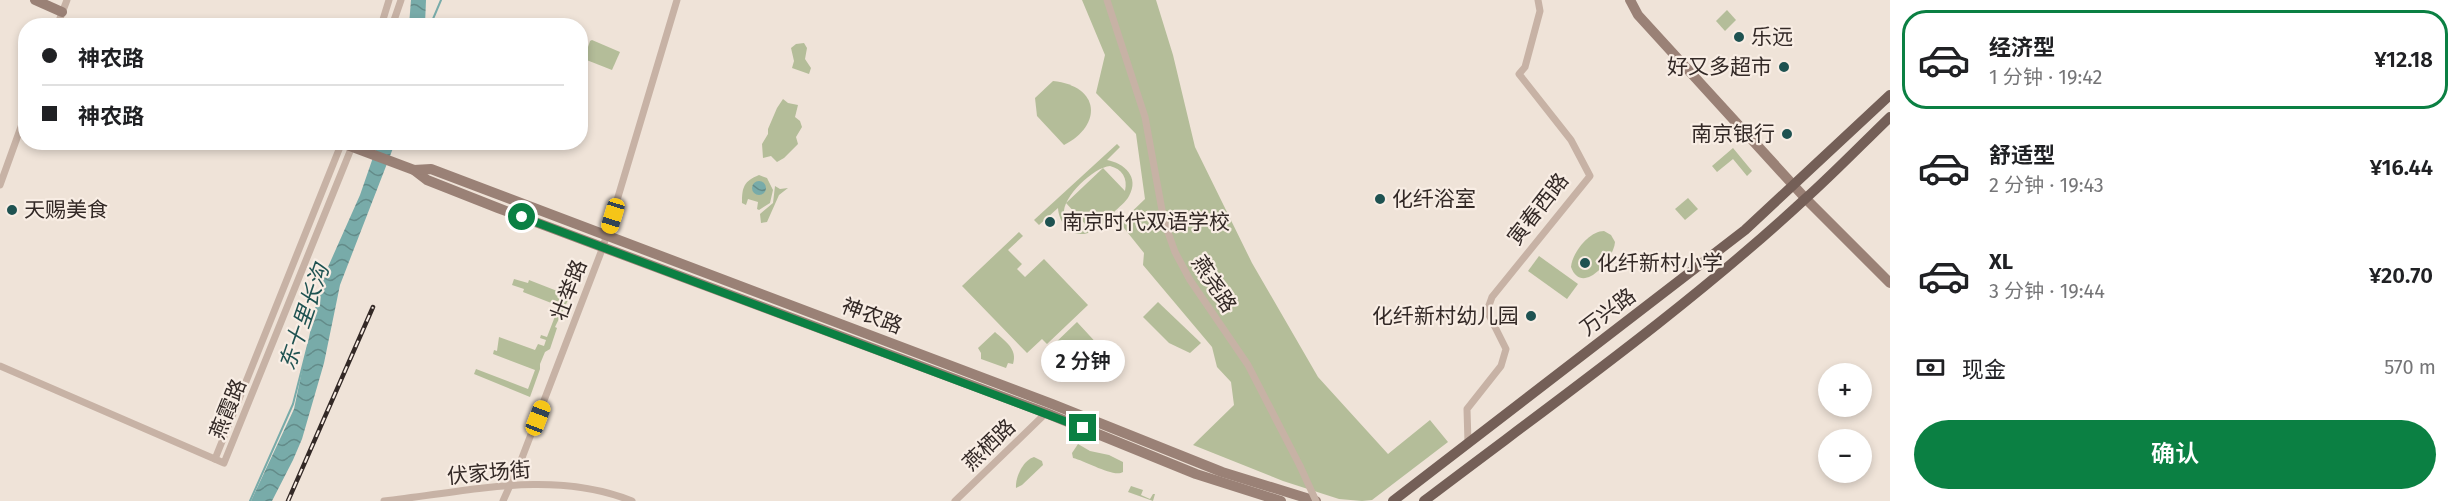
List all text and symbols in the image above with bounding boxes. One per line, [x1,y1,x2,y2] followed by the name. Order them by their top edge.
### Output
[1751,24,1793,50] place label: 乐远
[1732,30,1746,44] marker: 乐远
[1917,33,1971,87] icon: car
[1989,34,2055,61] text: 经济型
[78,45,144,72] text: 神农路
[2374,46,2433,73] text: ¥12.18
[1667,54,1772,80] place label: 好又多超市
[1777,60,1791,74] marker: 好又多超市
[1989,65,2102,89] text: 1 分钟 · 19:42
[78,103,144,130] text: 神农路
[1691,121,1775,147] place label: 南京银行
[1780,127,1794,141] marker: 南京银行
[1917,141,1971,195] icon: car
[1989,142,2055,169] text: 舒适型
[2370,154,2433,181] text: ¥16.44
[1502,168,1574,250] street label: 寅春西路
[1989,173,2104,197] text: 2 分钟 · 19:43
[1392,186,1476,212] place label: 化纤浴室
[1373,192,1387,206] marker: 化纤浴室
[599,196,627,236] car
[24,197,108,223] place label: 天赐美食
[5,203,19,217] marker: 天赐美食
[508,203,535,230] route start
[1062,209,1230,235] place label: 南京时代双语学校
[1043,215,1057,229] marker: 南京时代双语学校
[1989,248,2013,275] text: XL
[1917,249,1971,303] icon: car
[1597,250,1723,276] place label: 化纤新村小学
[1186,251,1242,317] street label: 燕尧路
[546,256,592,324] street label: 壮举路
[1578,256,1592,270] marker: 化纤新村小学
[273,259,335,373] water label: 东十里长沟
[2369,262,2433,289] text: ¥20.70
[1989,279,2105,303] text: 3 分钟 · 19:44
[1575,283,1641,341] street label: 万兴路
[838,293,906,339] street label: 神农路
[1372,303,1519,329] place label: 化纤新村幼儿园
[1524,309,1538,323] marker: 化纤新村幼儿园
[1041,341,1125,383] callout: 2 分钟
[1055,349,1111,373] text: 2 分钟
[1914,351,1947,384] icon: cash
[2384,355,2436,379] text: 570 m
[1962,356,2006,383] text: 现金
[1818,363,1872,483] map controls
[1818,363,1872,417] button: +
[204,375,252,443] street label: 燕霞路
[523,398,553,438] car
[957,414,1021,476] street label: 燕栖路
[1069,414,1096,441] route end
[1914,420,2436,489] button: 确认
[1818,429,1872,483] button: −
[446,456,532,490] street label: 伏家场街

